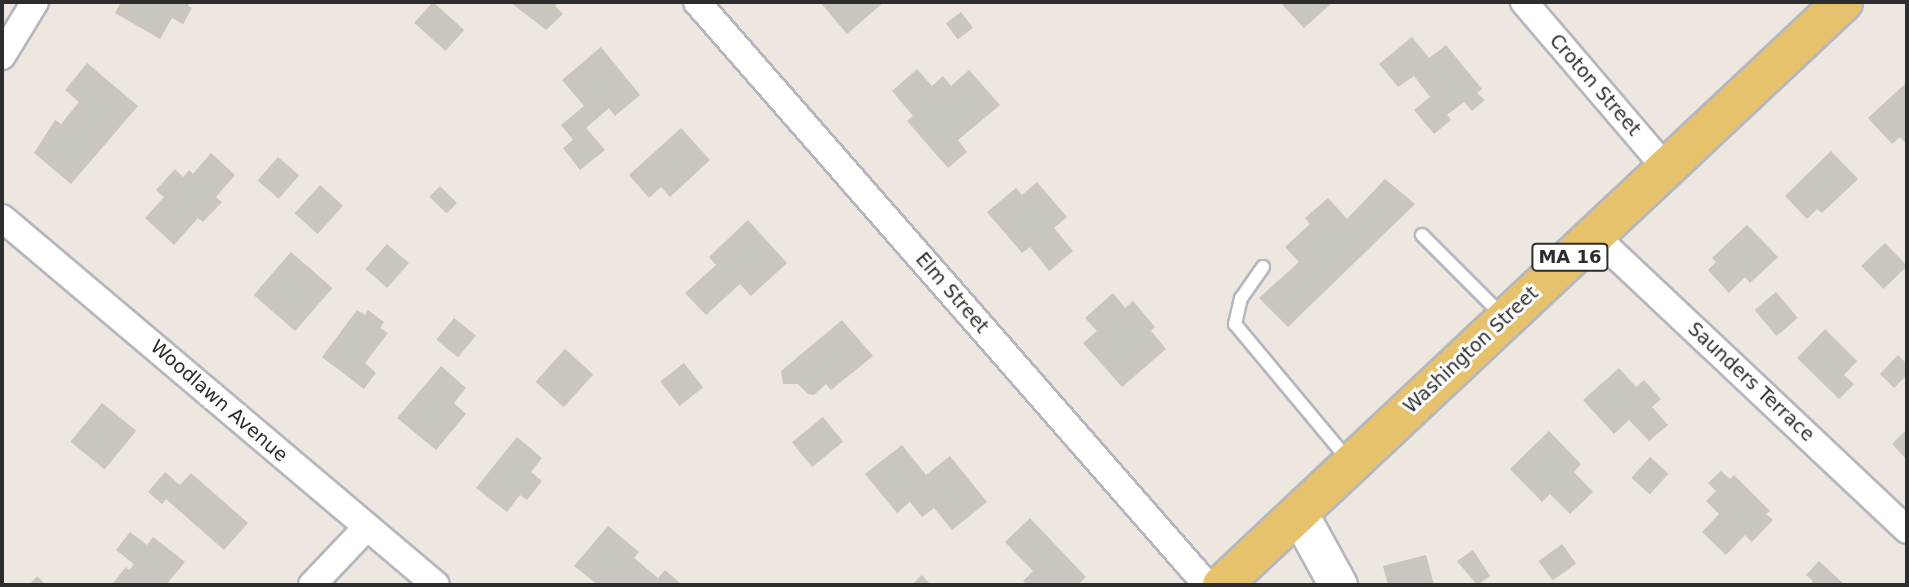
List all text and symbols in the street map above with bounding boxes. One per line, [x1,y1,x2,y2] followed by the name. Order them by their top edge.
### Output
[1545,30,1645,140] street label: Croton Street
[1530,243,1610,272] road number: MA 16
[911,248,993,338] street label: Elm Street
[1399,282,1543,418] street label: Washington Street
[1683,318,1819,446] street label: Saunders Terrace
[146,335,292,467] street label: Woodlawn Avenue

